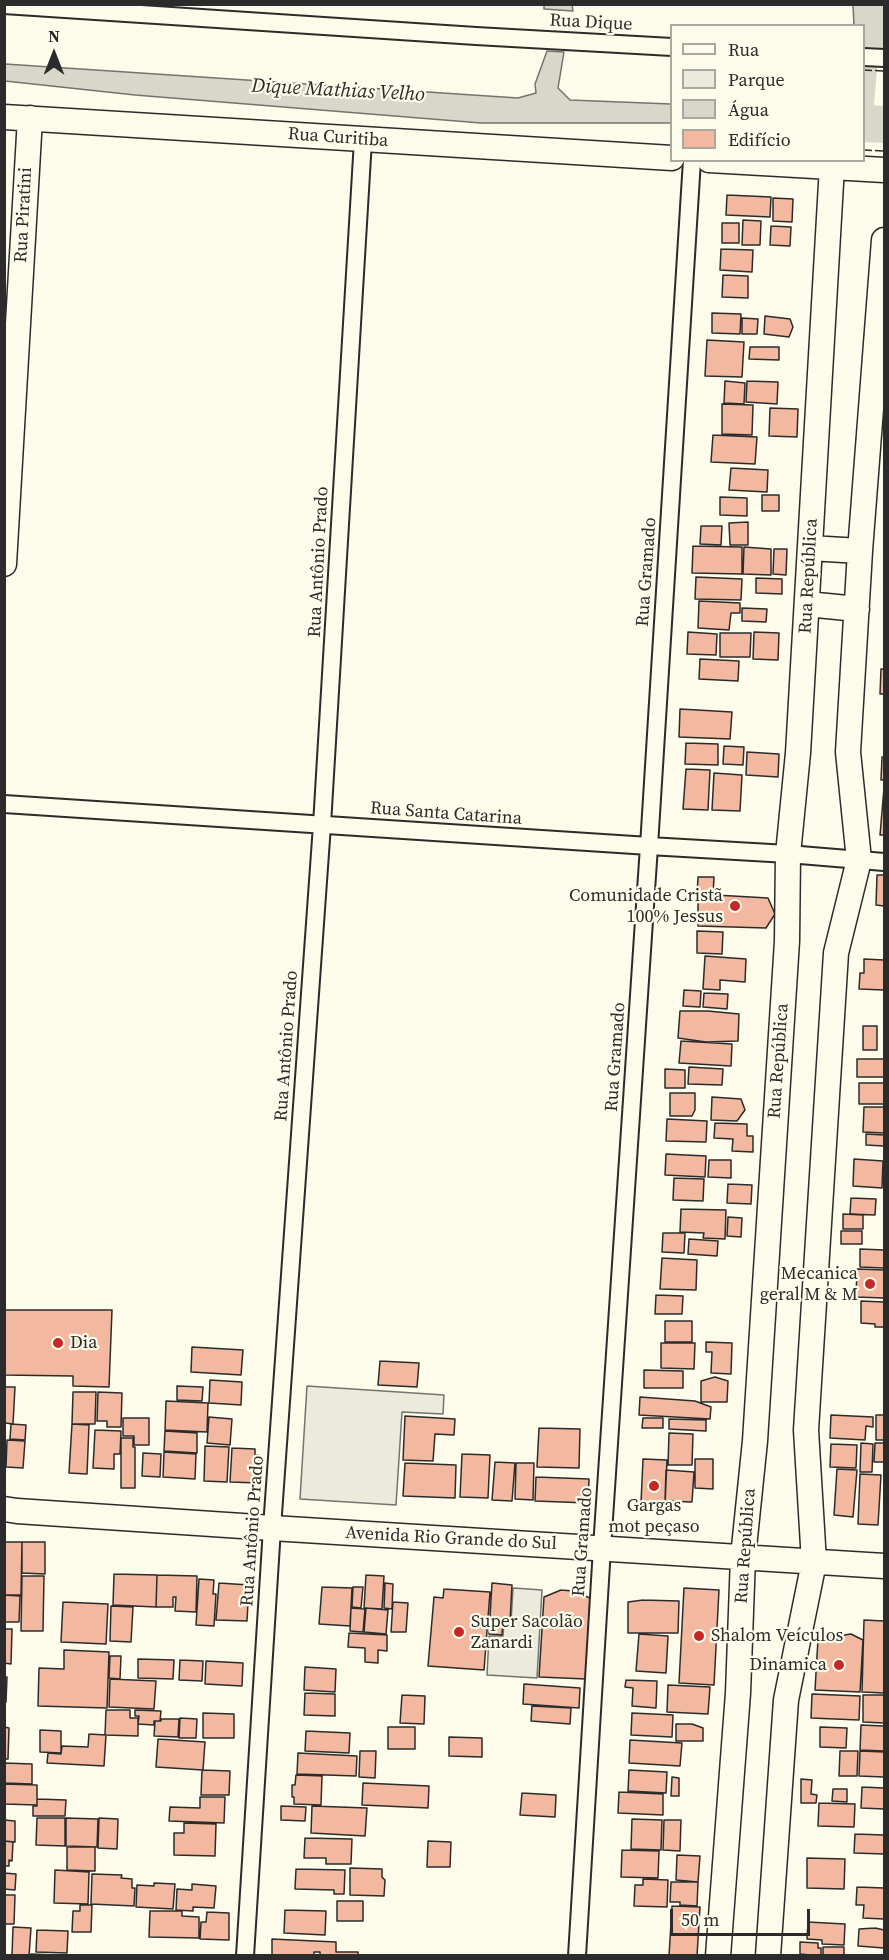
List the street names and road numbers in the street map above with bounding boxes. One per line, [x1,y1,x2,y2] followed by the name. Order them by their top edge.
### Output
[549,10,633,36] street label: Rua Dique
[287,124,389,152] street label: Rua Curitiba
[11,167,37,263] street label: Rua Piratini
[304,486,334,638] street label: Rua Antônio Prado
[632,517,662,627] street label: Rua Gramado
[795,518,823,634] street label: Rua República
[369,798,523,830] street label: Rua Santa Catarina
[271,970,303,1122] street label: Rua Antônio Prado
[601,1002,631,1112] street label: Rua Gramado
[764,1003,794,1119] street label: Rua República
[237,1455,269,1607] street label: Rua Antônio Prado
[568,1487,598,1597] street label: Rua Gramado
[731,1488,761,1604] street label: Rua República
[345,1523,557,1555] street label: Avenida Rio Grande do Sul

